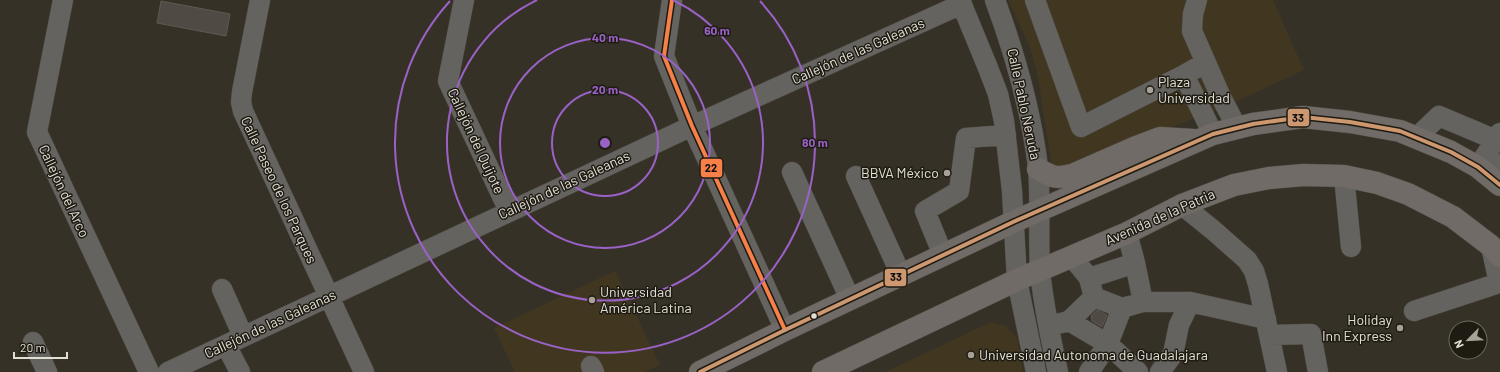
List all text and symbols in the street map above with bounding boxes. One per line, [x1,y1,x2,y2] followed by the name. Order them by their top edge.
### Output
[789,14,927,87] street label: Callejón de las Galeanas
[704,23,730,37] text: 60 m
[592,30,618,44] text: 40 m
[1004,47,1045,161] street label: Calle Pablo Neruda
[1158,73,1230,106] place label: Plaza Universidad
[592,82,618,96] text: 20 m
[445,85,508,196] street label: Callejón del Quijote
[1145,85,1155,95] marker: Plaza Universidad
[1287,108,1310,127] line badge: 33
[1292,111,1304,124] text: 33
[238,114,321,266] street label: Calle Paseo de los Parques
[802,135,828,149] text: 80 m
[598,136,612,150] centre of rings
[36,142,93,240] street label: Callejón del Arco
[495,146,633,223] street label: Callejón de las Galeanas
[700,158,723,178] line badge: 22
[705,161,717,174] text: 22
[861,164,939,181] place label: BBVA México
[942,168,952,178] marker: BBVA México
[1102,185,1217,248] street label: Avenida de la Patria
[884,268,907,287] line badge: 33
[890,270,902,283] text: 33
[600,283,692,316] place label: Universidad América Latina
[201,285,339,362] street label: Callejón de las Galeanas
[587,295,597,305] marker: Universidad América Latina
[809,311,819,321] unlabelled marker
[1322,311,1393,344] place label: Holiday Inn Express
[1448,320,1488,360] north arrow
[1395,323,1405,333] marker: Holiday Inn Express
[14,334,67,360] scale bar
[1451,338,1466,350] text: N
[20,340,46,354] text: 20 m
[979,346,1208,363] place label: Universidad Autonoma de Guadalajara
[966,350,976,360] marker: Universidad Autonoma de Guadalajara

